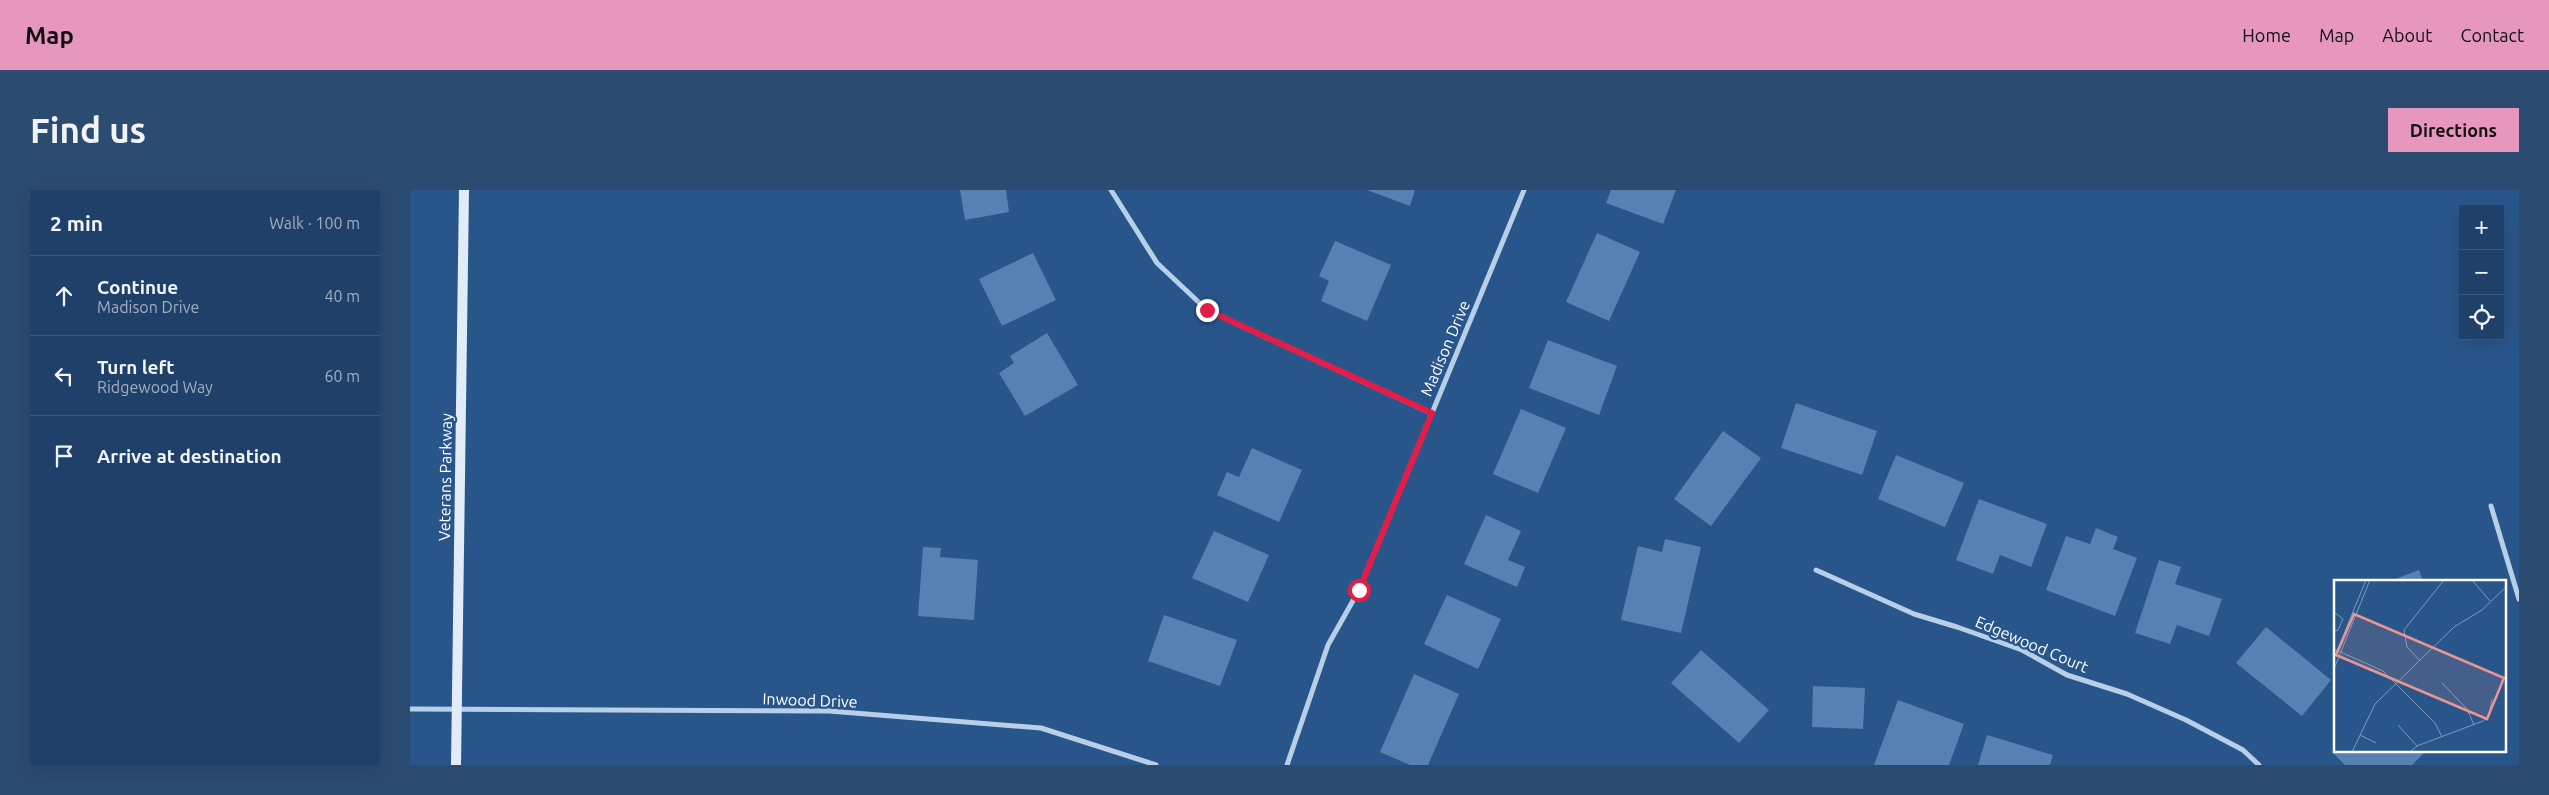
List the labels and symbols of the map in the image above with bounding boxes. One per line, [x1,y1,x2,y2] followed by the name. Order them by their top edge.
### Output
[1417,297,1473,399] street label: Madison Drive
[1196,299,1219,322] route end
[435,413,455,541] street label: Veterans Parkway
[1348,579,1371,602] route start
[2334,580,2506,752] inset map
[1973,612,2092,676] street label: Edgewood Court
[762,689,858,711] street label: Inwood Drive

